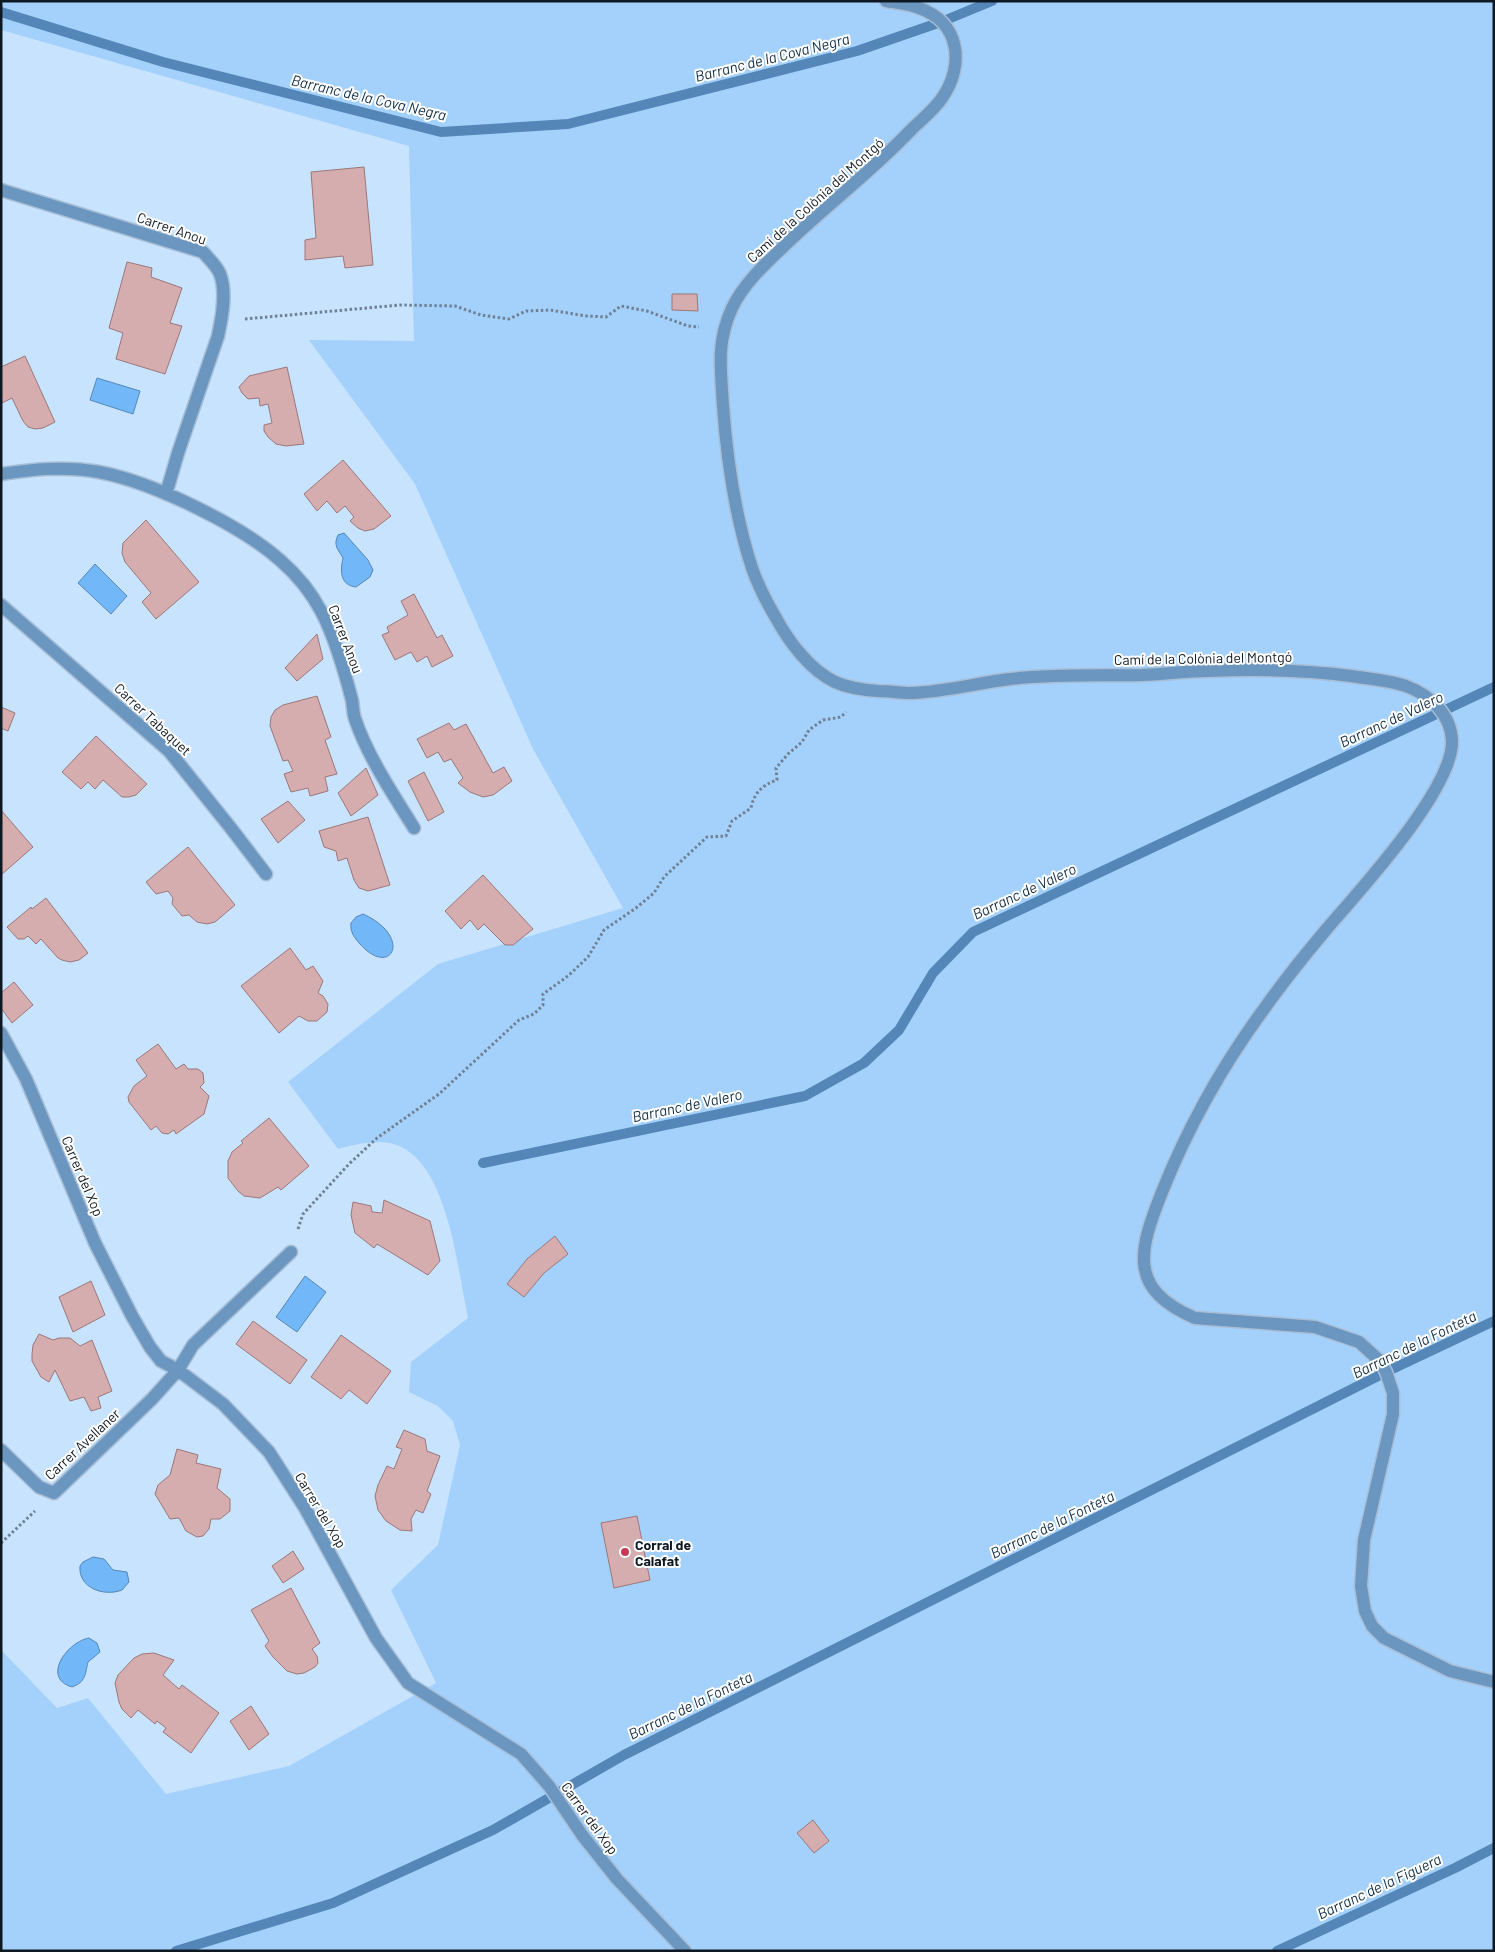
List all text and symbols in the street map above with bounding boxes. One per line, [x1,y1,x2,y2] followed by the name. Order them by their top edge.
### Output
[693,29,851,85] water label: Barranc de la Cova Negra
[290,70,448,124] water label: Barranc de la Cova Negra
[743,134,887,266] street label: Camí de la Colònia del Montgó
[135,208,209,248] street label: Carrer Anou
[325,602,367,676] street label: Carrer Anou
[1114,648,1292,668] street label: Camí de la Colònia del Montgó
[111,679,195,759] street label: Carrer Tabaquet
[1336,687,1446,751] water label: Barranc de Valero
[969,859,1079,923] water label: Barranc de Valero
[630,1085,744,1125] water label: Barranc de Valero
[58,1133,108,1219] street label: Carrer del Xop
[1349,1306,1479,1382] water label: Barranc de la Fonteta
[41,1405,123,1483] street label: Carrer Avellaner
[292,1469,350,1551] street label: Carrer del Xop
[987,1486,1117,1562] water label: Barranc de la Fonteta
[635,1536,691,1569] place label: Corral de Calafat
[619,1546,631,1558] marker: Corral de Calafat
[625,1667,755,1743] water label: Barranc de la Fonteta
[558,1778,622,1858] street label: Carrer del Xop
[1314,1849,1444,1923] water label: Barranc de la Figuera

